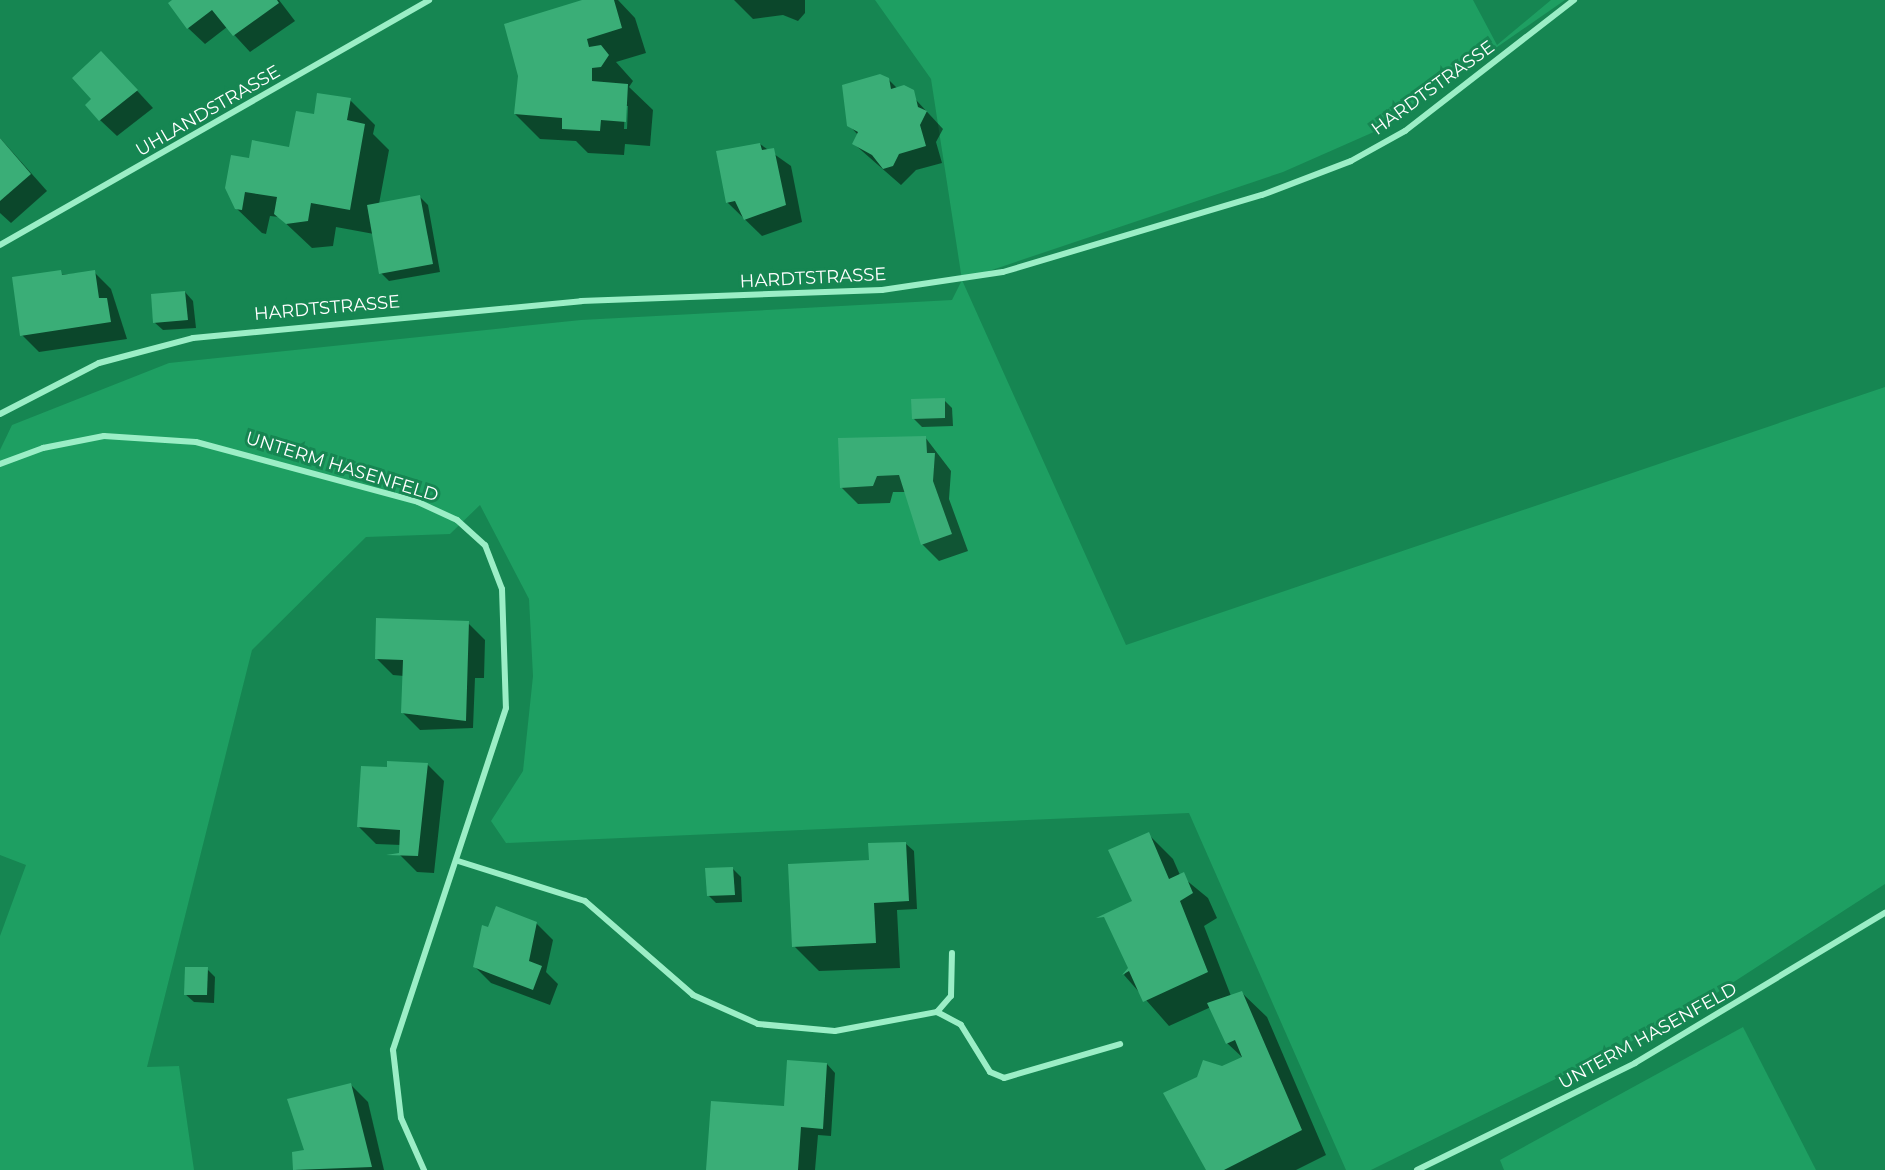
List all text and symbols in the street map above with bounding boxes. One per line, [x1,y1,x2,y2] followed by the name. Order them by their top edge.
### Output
[1367,36,1499,140] street label: HARDTSTRASSE
[132,61,284,161] street label: UHLANDSTRASSE
[739,263,887,293] street label: HARDTSTRASSE
[253,291,401,325] street label: HARDTSTRASSE
[243,427,441,507] street label: UNTERM HASENFELD
[1555,978,1741,1094] street label: UNTERM HASENFELD

